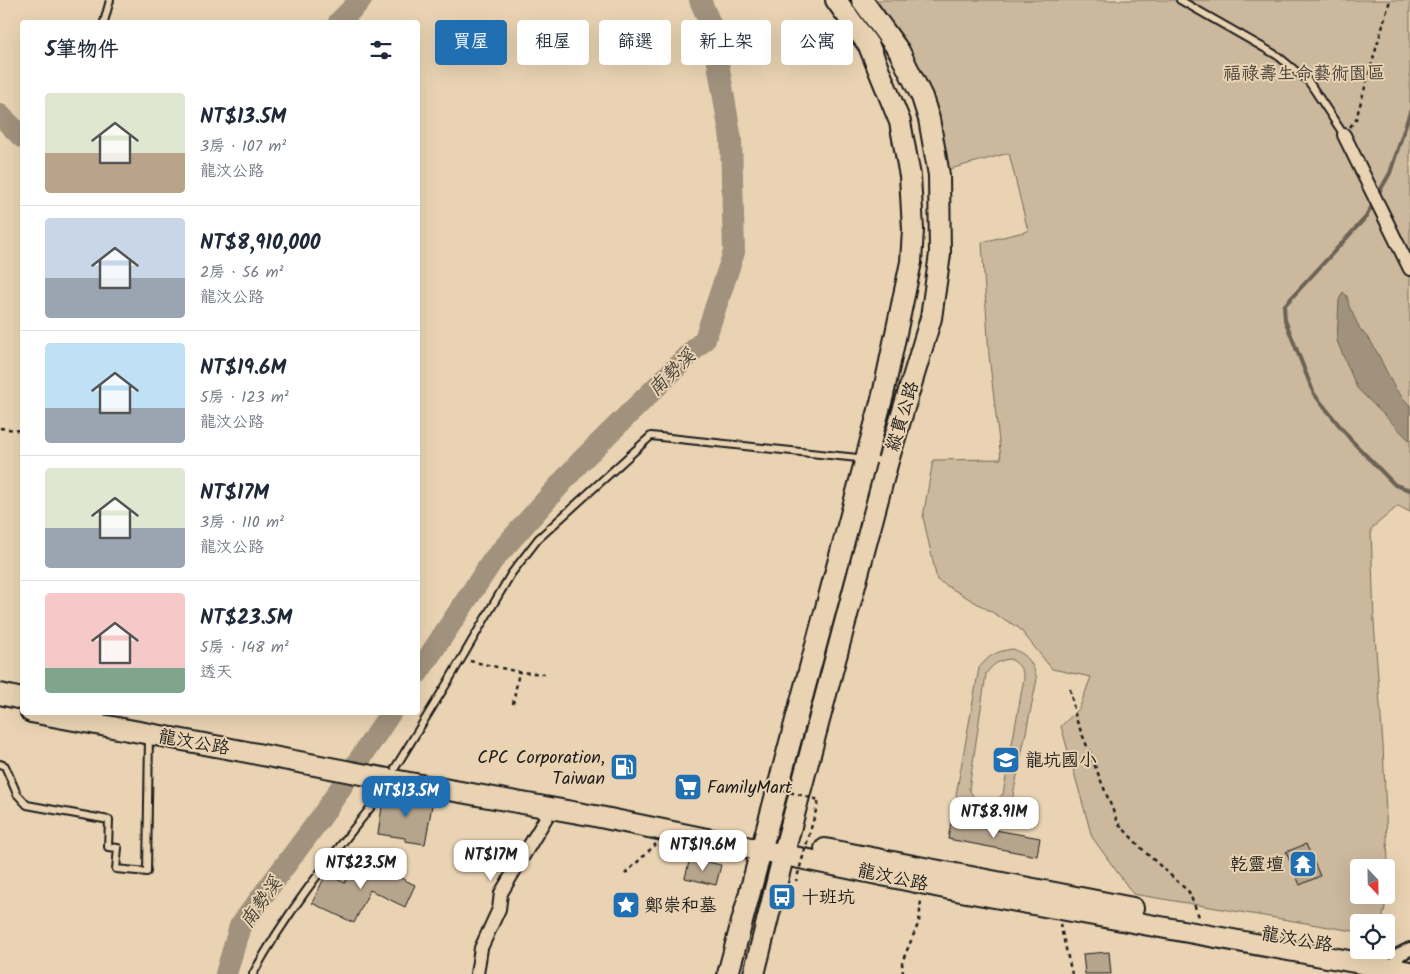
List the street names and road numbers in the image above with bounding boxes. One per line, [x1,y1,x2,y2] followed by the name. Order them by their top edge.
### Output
[879,378,928,455] street label: 縱貫公路
[156,723,232,764] street label: 龍汶公路
[854,857,931,900] street label: 龍汶公路
[1259,920,1335,961] street label: 龍汶公路

